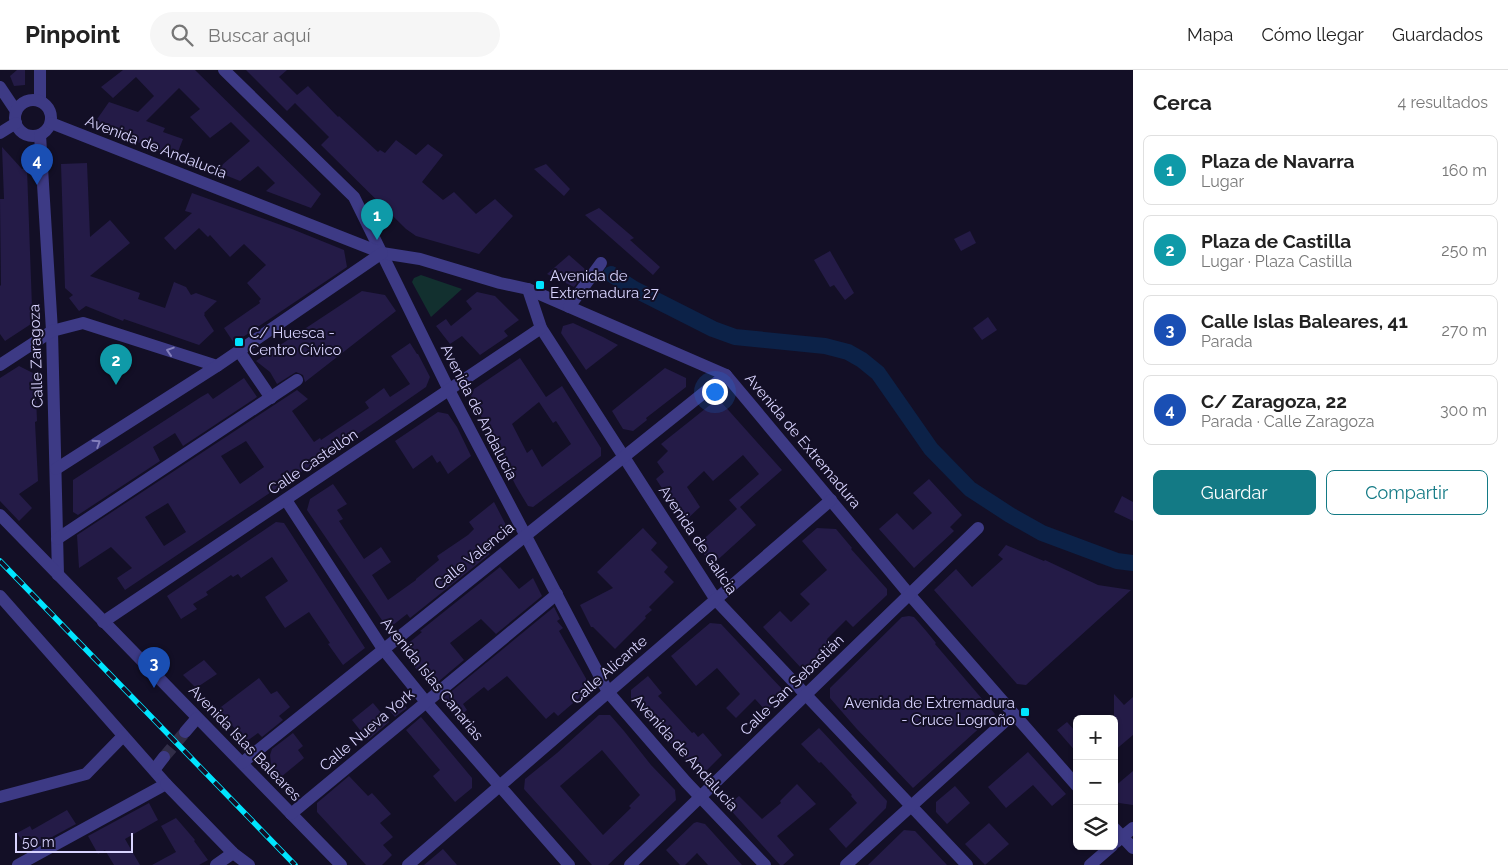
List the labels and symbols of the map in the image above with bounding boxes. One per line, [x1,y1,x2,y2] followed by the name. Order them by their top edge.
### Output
[83,112,229,182] street label: Avenida de Andalucía
[21,144,53,185] pin: 4
[361,199,393,240] pin: 1
[550,267,659,302] place label: Avenida de Extremadura 27
[534,279,546,291] marker: Avenida de Extremadura 27
[25,304,47,408] street label: Calle Zaragoza
[249,324,342,359] place label: C/ Huesca - Centro Cívico
[233,336,245,348] marker: C/ Huesca - Centro Cívico
[437,341,521,483] street label: Avenida de Andalucía
[100,344,132,385] pin: 2
[166,347,175,357] one-way arrow
[741,370,865,512] street label: Avenida de Extremadura
[702,379,728,405] your location
[265,425,361,499] street label: Calle Castellón
[91,440,100,449] one-way arrow
[655,482,741,598] street label: Avenida de Galicia
[430,518,518,594] street label: Calle Valencia
[377,614,487,744] street label: Avenida Islas Canarias
[737,631,847,739] street label: Calle San Sebastián
[567,632,651,708] street label: Calle Alicante
[138,647,170,688] pin: 3
[185,681,305,805] street label: Avenida Islas Baleares
[316,685,418,775] street label: Calle Nueva York
[628,691,742,815] street label: Avenida de Andalucía
[844,694,1015,729] place label: Avenida de Extremadura - Cruce Logroño
[1019,706,1031,718] marker: Avenida de Extremadura - Cruce Logroño
[15,830,132,853] scale bar

